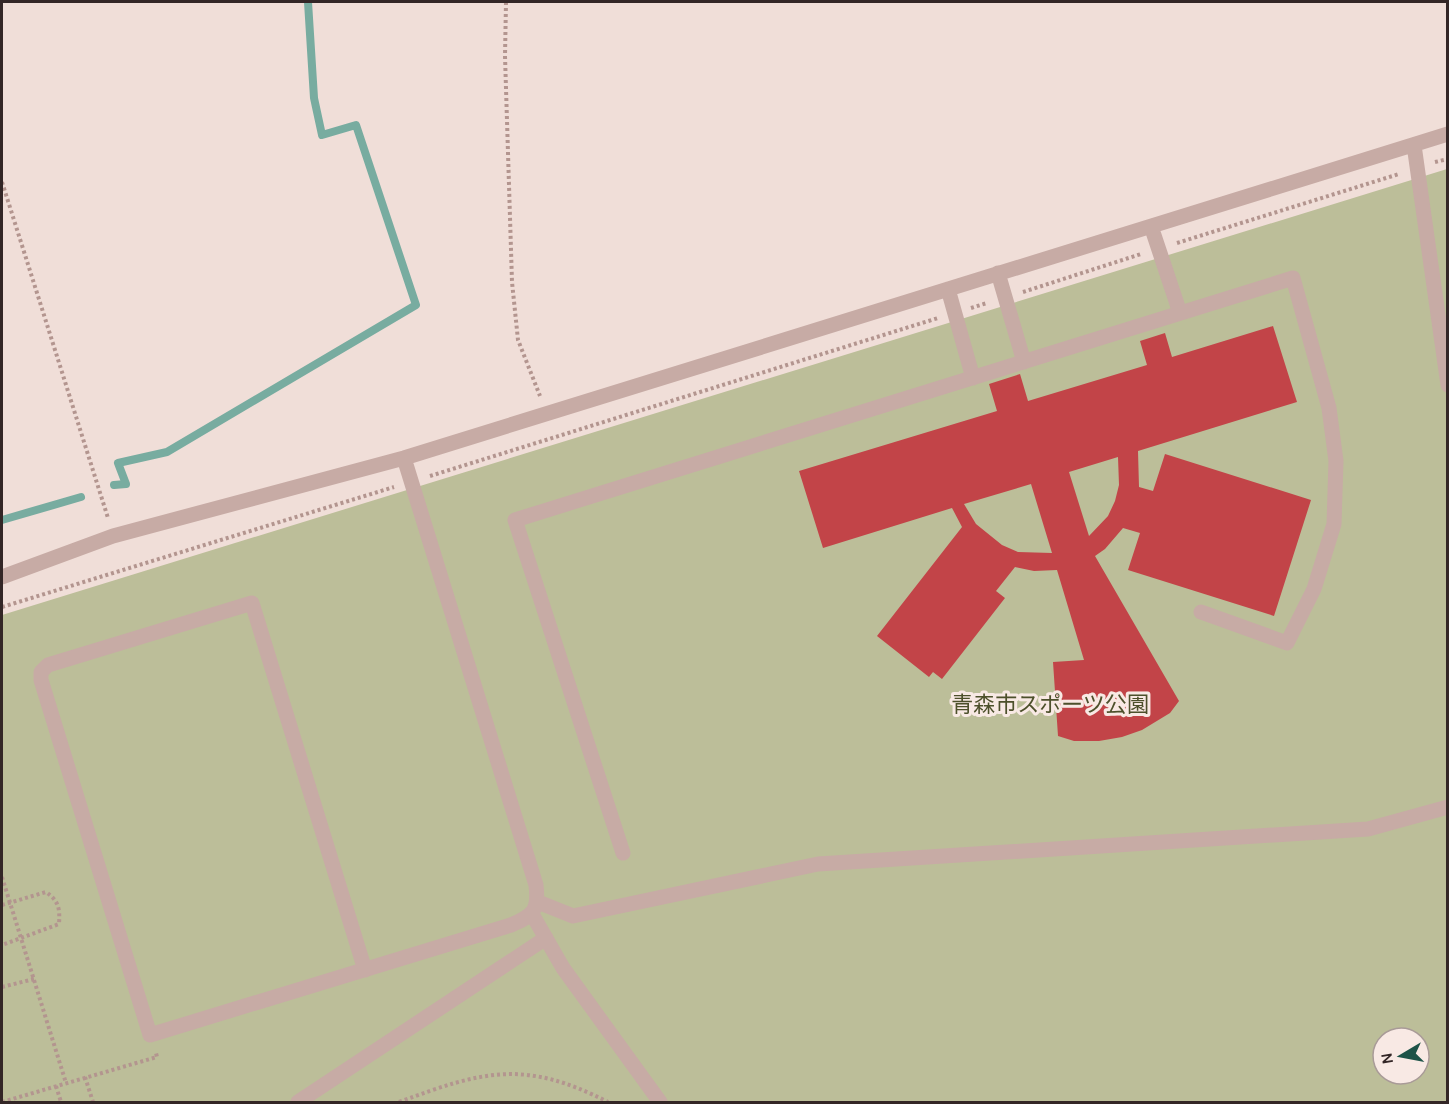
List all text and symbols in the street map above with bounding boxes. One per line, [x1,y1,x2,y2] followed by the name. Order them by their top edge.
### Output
[951,692,1149,718] park label: 青森市スポーツ公園
[1371,1026,1431,1086] north arrow
[1376,1051,1397,1066] text: N

